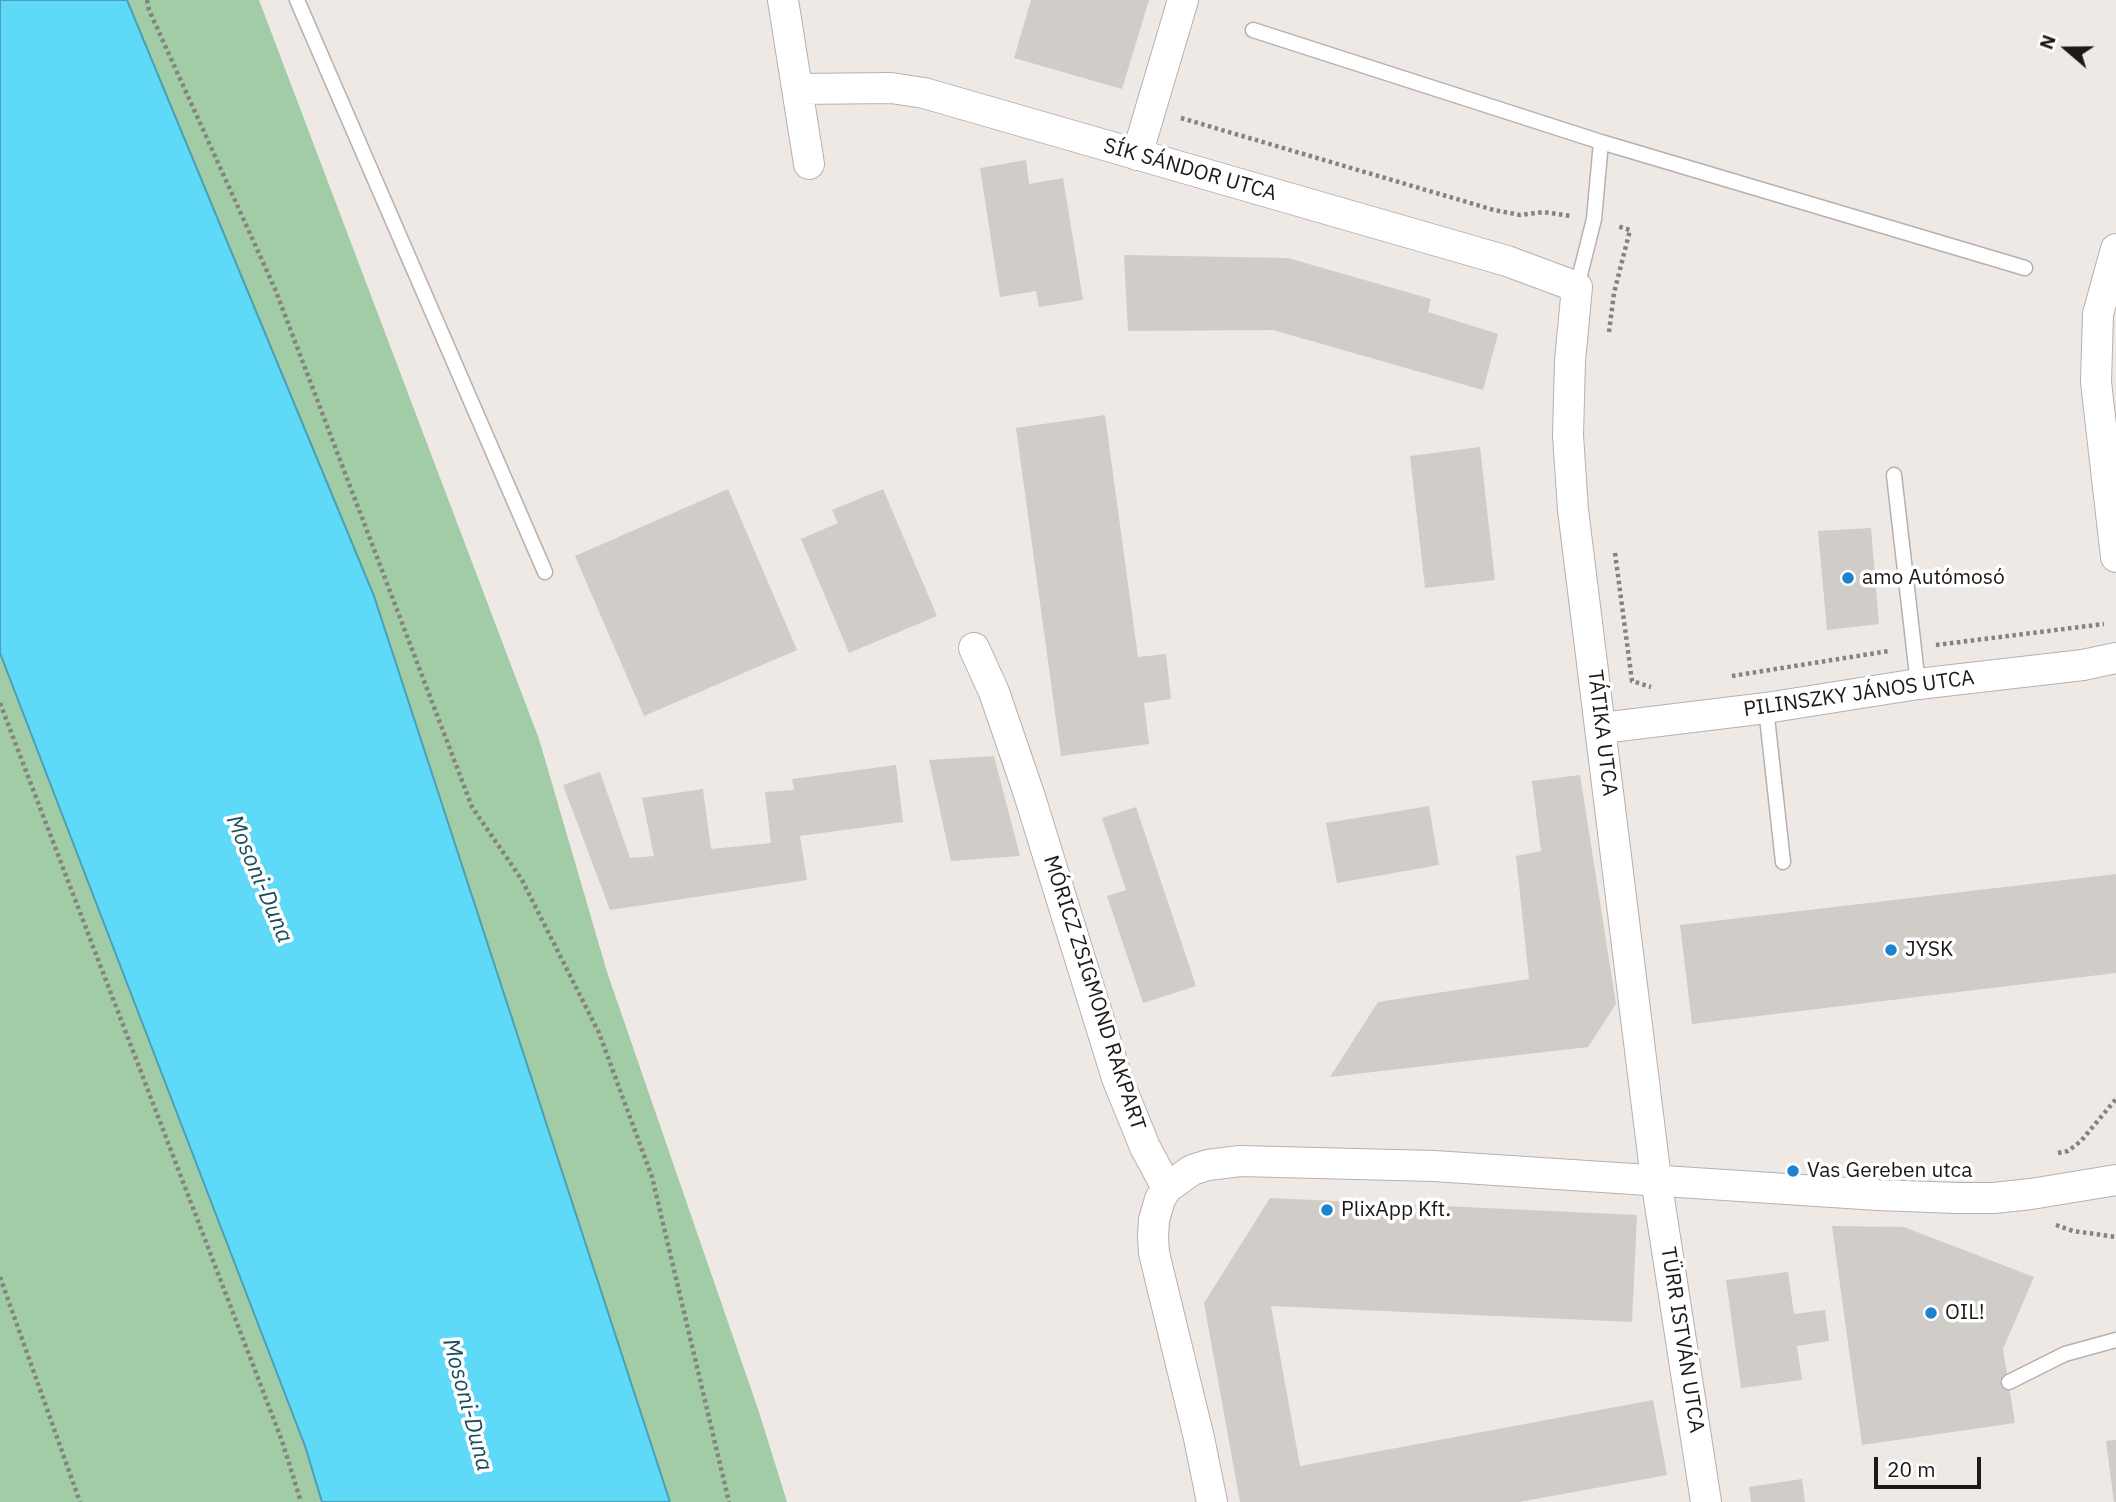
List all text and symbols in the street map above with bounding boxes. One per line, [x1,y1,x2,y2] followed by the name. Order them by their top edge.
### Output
[2032,14,2102,84] north arrow
[2034,31,2061,52] text: N
[1100,133,1280,207] street label: SÍK SÁNDOR UTCA
[1862,565,2005,591] place label: amo Autómosó
[1840,570,1856,586] marker: amo Autómosó
[1742,665,1976,723] street label: PILINSZKY JÁNOS UTCA
[1582,668,1622,798] street label: TÁTIKA UTCA
[220,811,298,947] water label: Mosoni-Duna
[1038,852,1150,1134] street label: MÓRICZ ZSIGMOND RAKPART
[1905,937,1953,963] place label: JYSK
[1883,942,1899,958] marker: JYSK
[1807,1158,1972,1184] place label: Vas Gereben utca
[1785,1163,1801,1179] marker: Vas Gereben utca
[1341,1197,1451,1223] place label: PlixApp Kft.
[1319,1202,1335,1218] marker: PlixApp Kft.
[1655,1245,1709,1435] street label: TÜRR ISTVÁN UTCA
[1945,1300,1985,1326] place label: OIL!
[1923,1305,1939,1321] marker: OIL!
[436,1336,498,1474] water label: Mosoni-Duna
[1878,1442,1985,1486] scale bar
[1887,1455,1936,1483] text: 20 m

